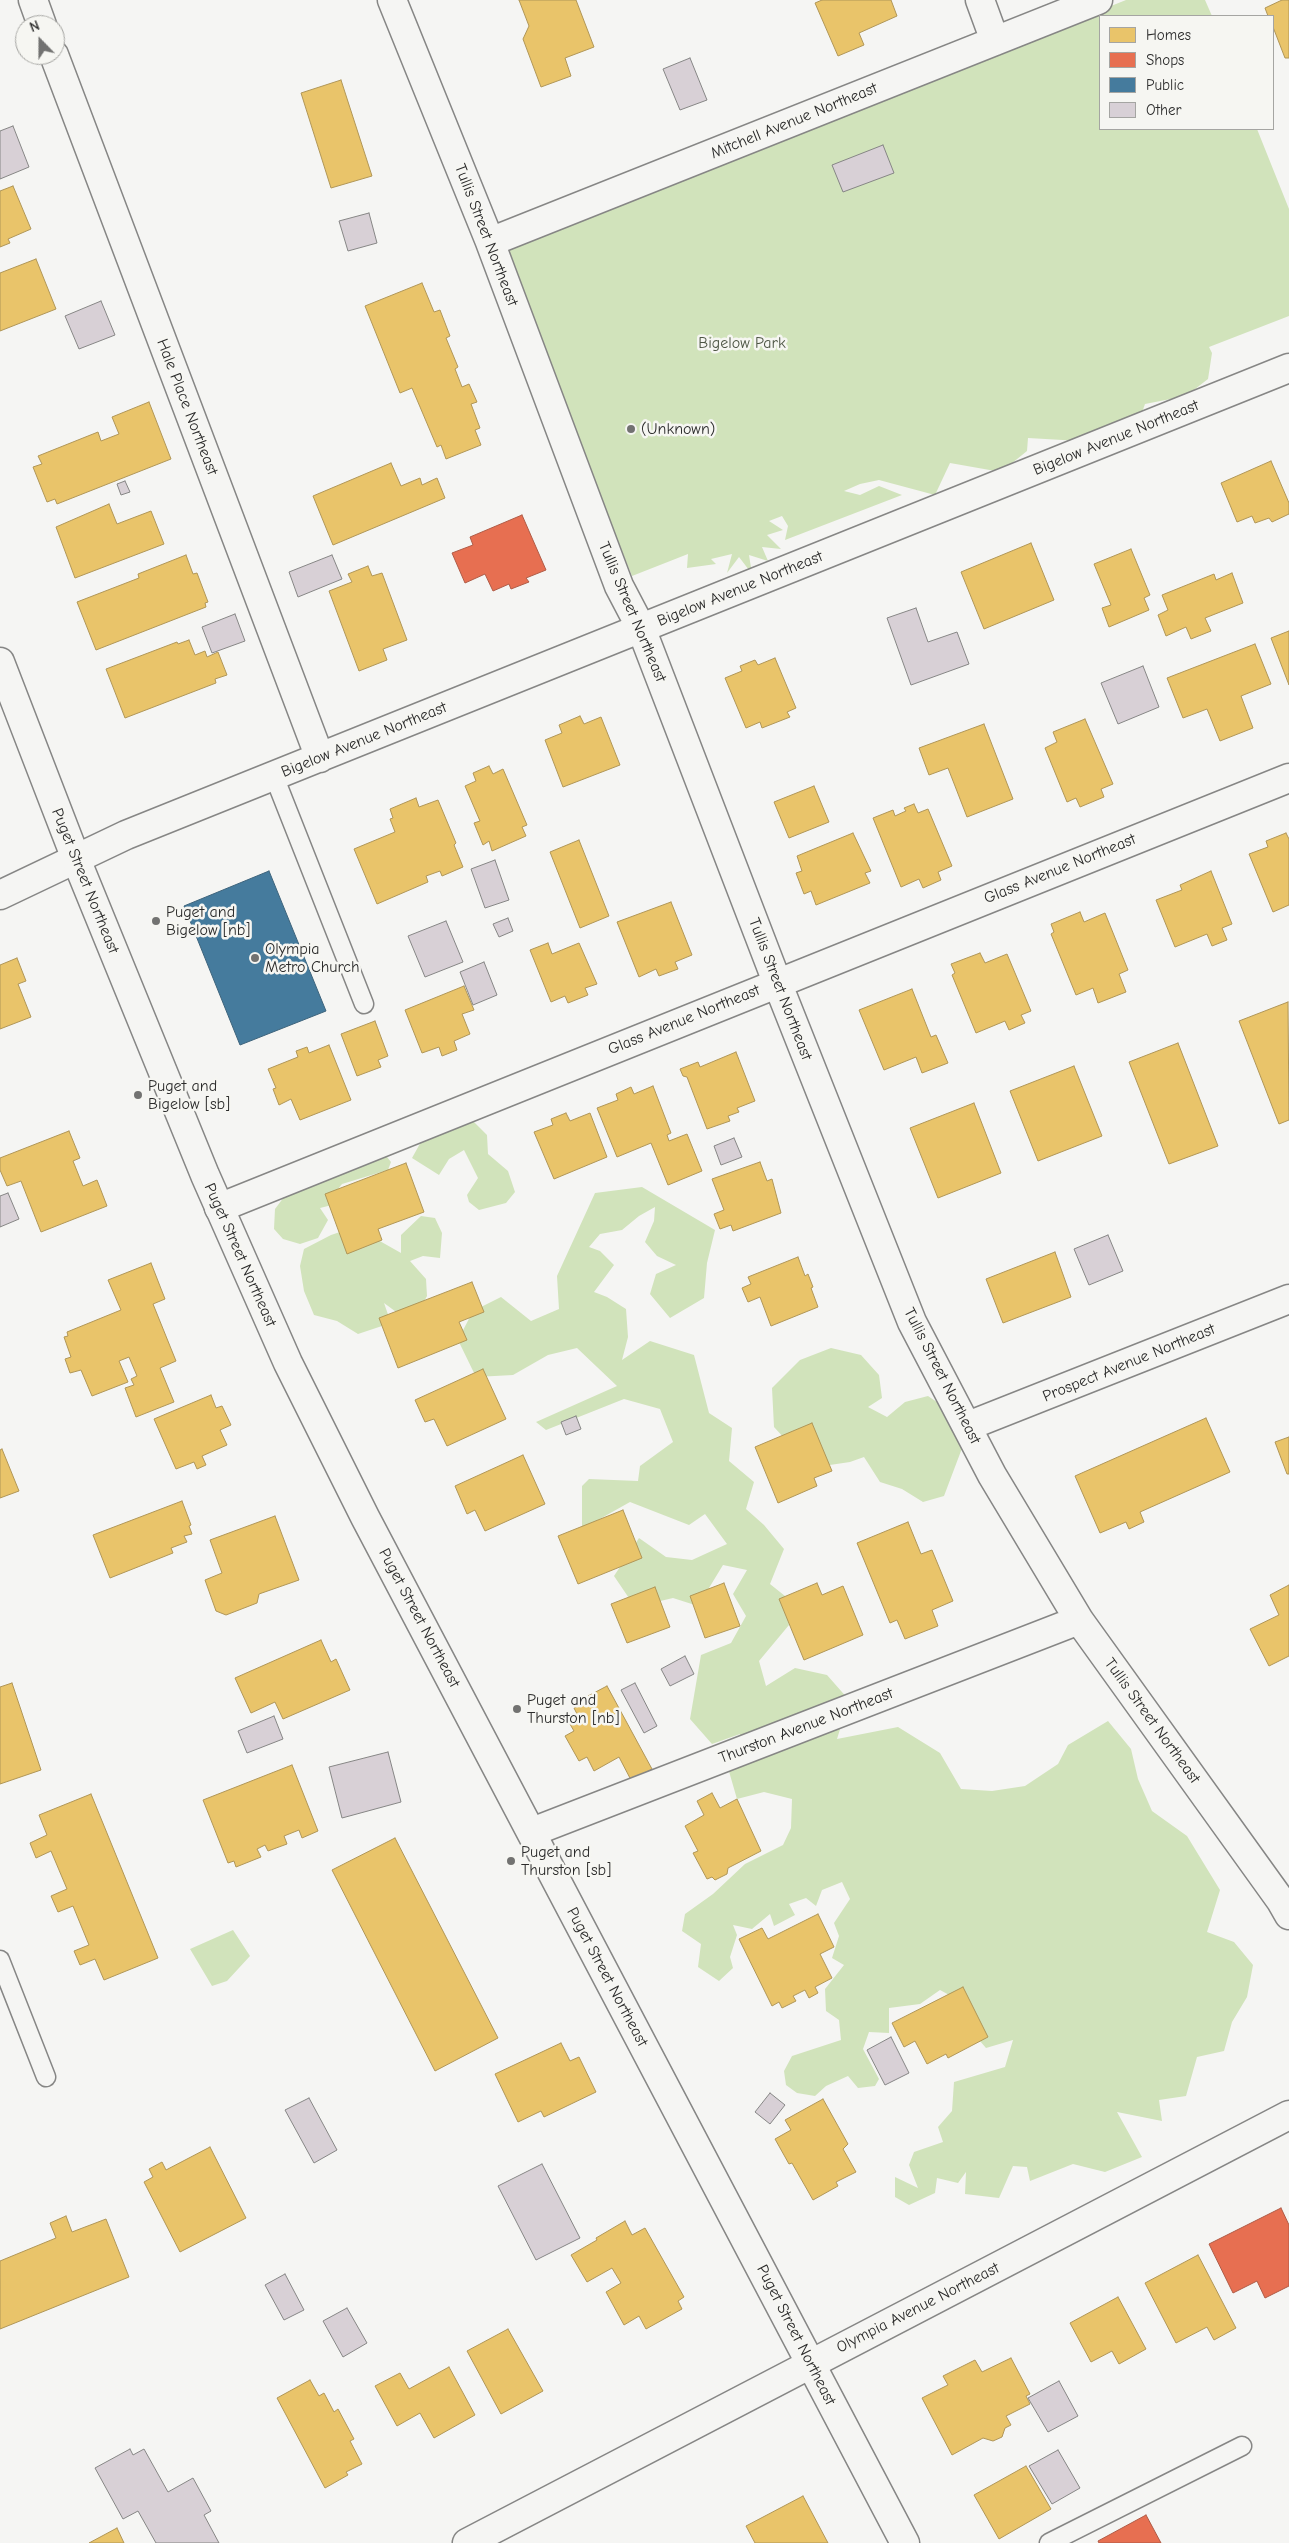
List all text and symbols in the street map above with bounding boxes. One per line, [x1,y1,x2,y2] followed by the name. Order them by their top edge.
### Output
[15,15,65,65] north arrow
[1099,15,1274,130] legend
[27,17,42,36] text: N
[1146,26,1191,44] text: Homes
[1146,51,1184,69] text: Shops
[1146,76,1184,94] text: Public
[708,79,880,163] street label: Mitchell Avenue Northeast
[1146,101,1181,119] text: Other
[450,161,522,309] street label: Tullis Street Northeast
[698,333,786,353] park label: Bigelow Park
[152,336,222,478] street label: Hale Place Northeast
[1030,396,1202,480] street label: Bigelow Avenue Northeast
[641,419,715,439] place label: (Unknown)
[625,423,637,435] marker: (Unknown)
[594,539,670,685] street label: Tullis Street Northeast
[654,547,826,631] street label: Bigelow Avenue Northeast
[278,698,450,782] street label: Bigelow Avenue Northeast
[47,806,123,956] street label: Puget Street Northeast
[981,830,1139,908] street label: Glass Avenue Northeast
[166,902,250,940] place label: Puget and Bigelow [nb]
[150,915,162,927] marker: Puget and Bigelow [nb]
[744,915,816,1063] street label: Tullis Street Northeast
[265,939,360,977] place label: Olympia Metro Church
[249,952,261,964] marker: Olympia Metro Church
[605,981,763,1059] street label: Glass Avenue Northeast
[148,1076,230,1114] place label: Puget and Bigelow [sb]
[132,1089,144,1101] marker: Puget and Bigelow [sb]
[200,1180,280,1330] street label: Puget Street Northeast
[899,1305,985,1447] street label: Tullis Street Northeast
[1040,1320,1218,1406] street label: Prospect Avenue Northeast
[374,1545,464,1691] street label: Puget Street Northeast
[1100,1654,1204,1788] street label: Tullis Street Northeast
[716,1684,896,1768] street label: Thurston Avenue Northeast
[527,1690,619,1728] place label: Puget and Thurston [nb]
[511,1703,523,1715] marker: Puget and Thurston [nb]
[521,1842,611,1880] place label: Puget and Thurston [sb]
[505,1855,517,1867] marker: Puget and Thurston [sb]
[562,1904,652,2050] street label: Puget Street Northeast
[833,2259,1003,2357] street label: Olympia Avenue Northeast
[752,2262,840,2408] street label: Puget Street Northeast

